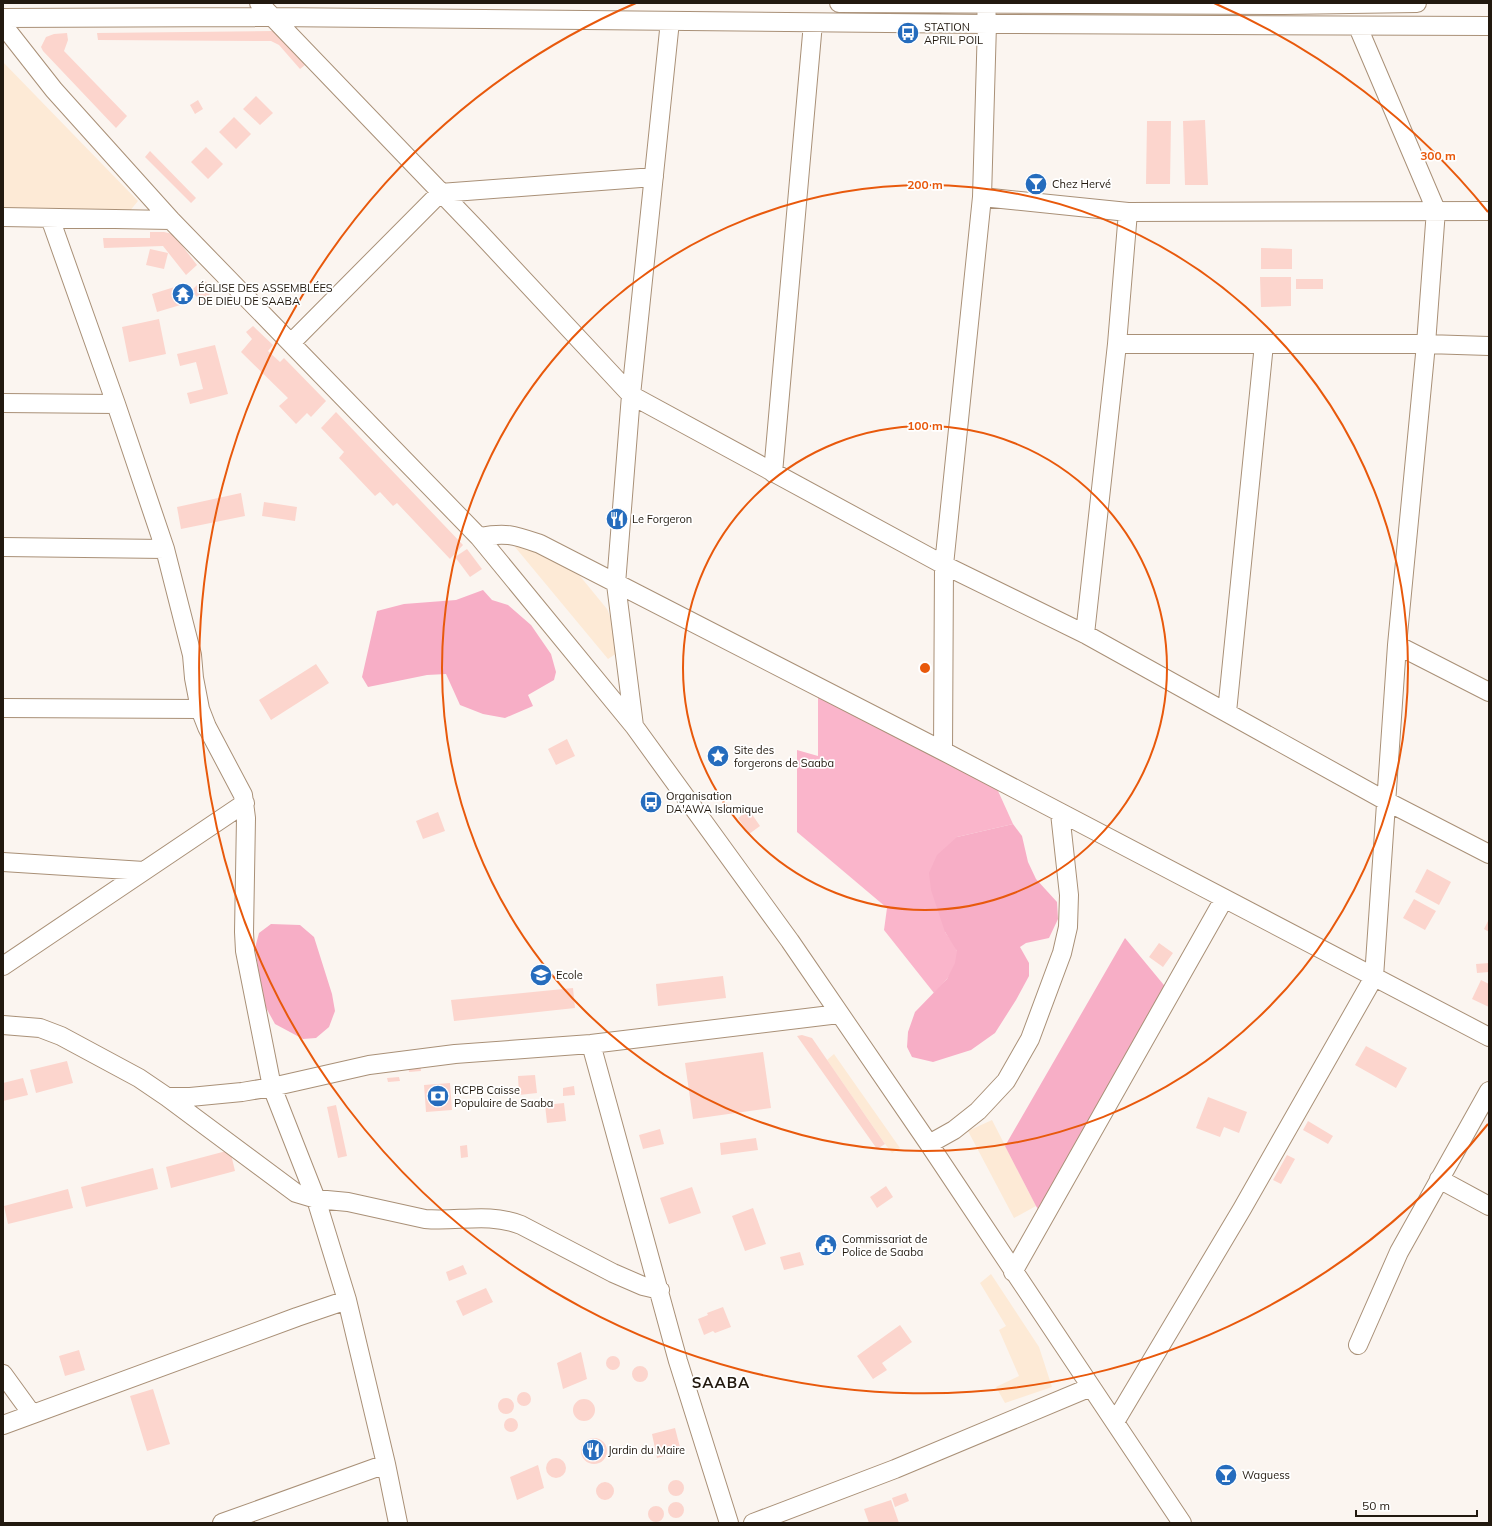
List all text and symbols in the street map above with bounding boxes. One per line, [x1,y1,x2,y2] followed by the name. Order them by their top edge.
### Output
[895,20,921,46] bus stop icon: STATION APRIL POIL
[924,20,983,47] place label: STATION APRIL POIL
[1420,148,1456,163] text: 300 m
[1023,171,1049,197] bar icon: Chez Hervé
[907,177,943,192] text: 200 m
[1052,177,1111,191] place label: Chez Hervé
[170,281,196,307] temple icon: ÉGLISE DES ASSEMBLÉES DE DIEU DE SAABA
[198,281,333,308] place label: ÉGLISE DES ASSEMBLÉES DE DIEU DE SAABA
[907,418,943,433] text: 100 m
[604,506,630,532] restaurant icon: Le Forgeron
[632,512,692,526] place label: Le Forgeron
[918,661,932,675] centre of rings
[705,743,731,769] place icon: Site des forgerons de Saaba
[734,743,834,770] place label: Site des forgerons de Saaba
[638,789,664,815] bus stop icon: Organisation DA'AWA Islamique
[666,789,763,816] place label: Organisation DA'AWA Islamique
[528,962,554,988] school or university icon: Ecole
[556,968,583,982] place label: Ecole
[425,1083,451,1109] bank icon: RCPB Caisse Populaire de Saaba
[454,1083,553,1110] place label: RCPB Caisse Populaire de Saaba
[813,1232,839,1258] public building icon: Commissariat de Police de Saaba
[842,1232,927,1259] place label: Commissariat de Police de Saaba
[692,1373,750,1392] district label: SAABA
[580,1437,606,1463] restaurant icon: Jardin du Maire
[608,1443,685,1457] place label: Jardin du Maire
[1213,1462,1239,1488] bar icon: Waguess
[1242,1468,1290,1482] place label: Waguess
[1356,1492,1477,1518] scale bar
[1362,1498,1390,1513] text: 50 m

